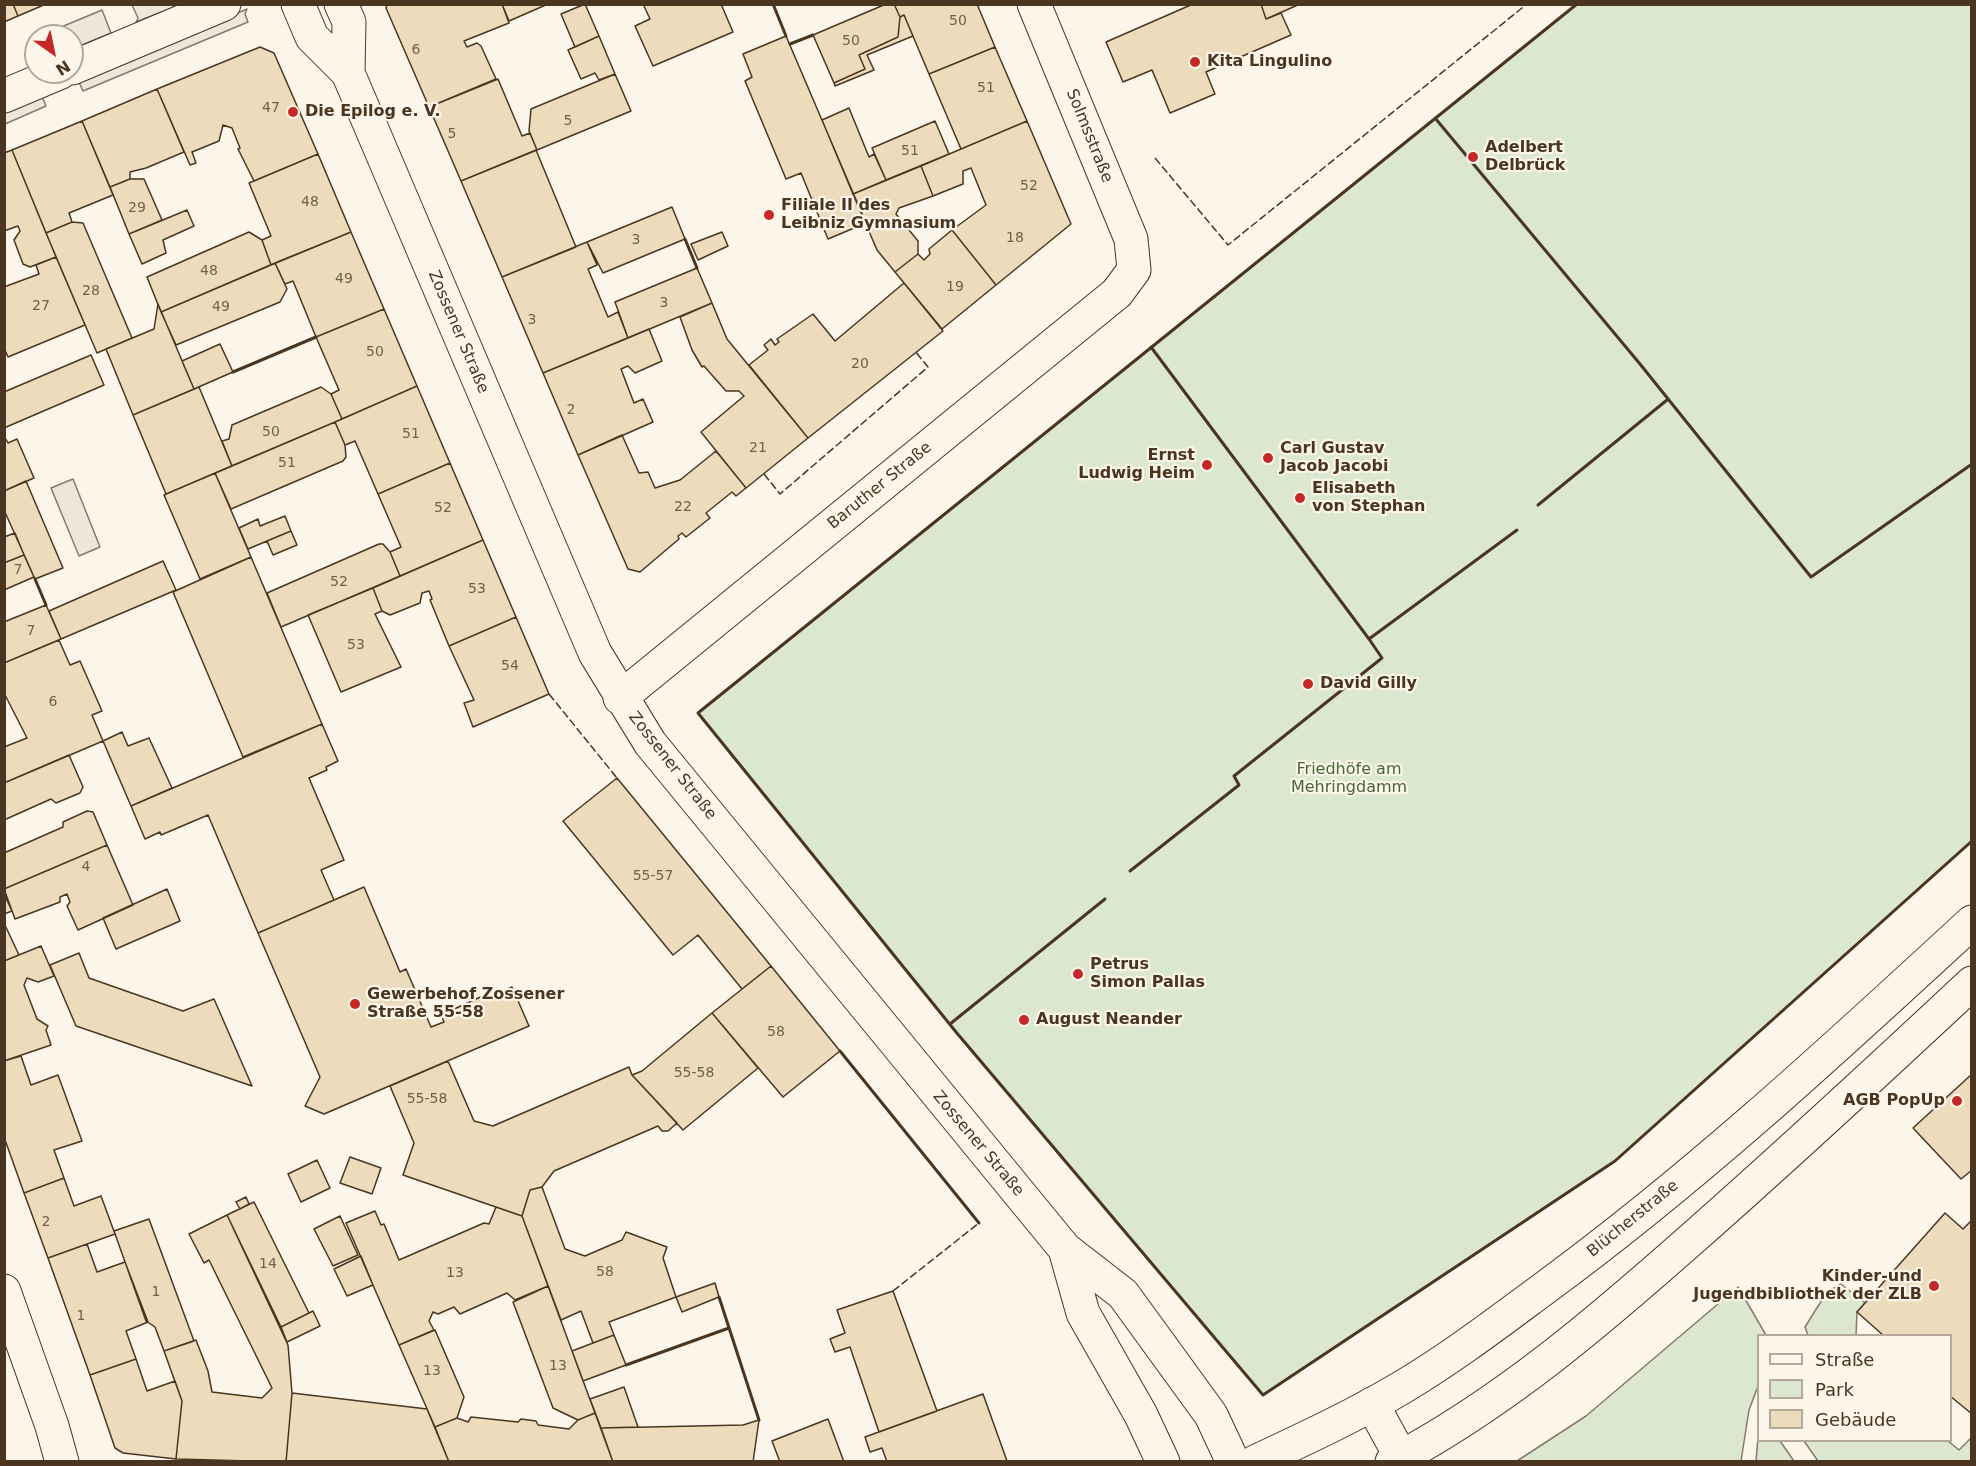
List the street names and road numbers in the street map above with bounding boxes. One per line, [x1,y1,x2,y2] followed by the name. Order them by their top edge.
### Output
[1062,86,1116,186] street label: Solmsstraße
[423,268,493,396] street label: Zossener Straße
[824,438,936,534] street label: Baruther Straße
[624,708,720,824] street label: Zossener Straße
[928,1087,1028,1201] street label: Zossener Straße
[1584,1176,1682,1262] street label: Blücherstraße

